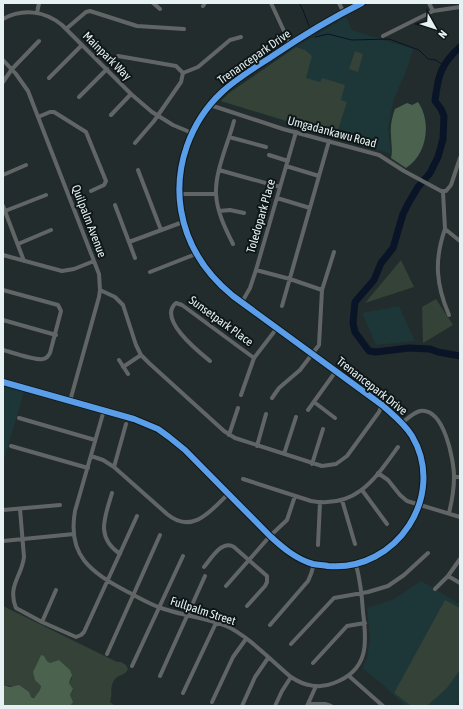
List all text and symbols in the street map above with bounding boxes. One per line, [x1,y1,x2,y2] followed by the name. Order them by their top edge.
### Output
[415,8,455,48] north arrow
[215,27,293,87] street label: Trenancepark Drive
[436,28,449,41] text: N
[80,29,134,83] street label: Mainpark Way
[286,113,378,151] street label: Umgadankawu Road
[244,177,278,255] street label: Toledopark Place
[69,183,109,259] street label: Quilpalm Avenue
[186,293,256,349] street label: Sunsetpark Place
[334,354,410,418] street label: Trenancepark Drive
[169,594,238,628] street label: Fullpalm Street

